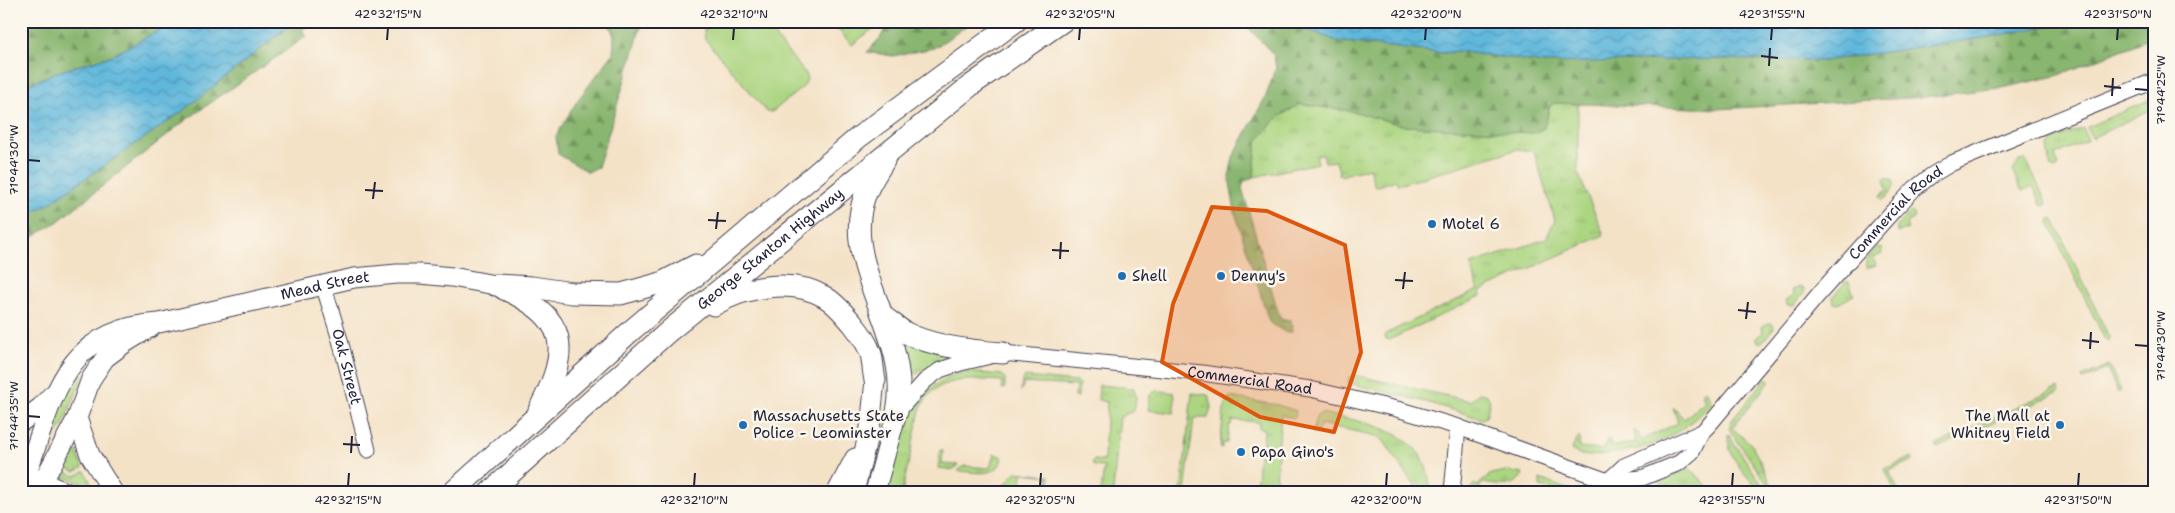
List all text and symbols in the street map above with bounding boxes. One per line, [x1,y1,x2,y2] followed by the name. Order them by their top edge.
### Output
[354,6,422,22] text: 42°32'15"N
[700,6,768,22] text: 42°32'10"N
[1045,6,1115,22] text: 42°32'05"N
[1390,6,1462,22] text: 42°32'00"N
[1739,6,1805,22] text: 42°31'55"N
[2084,6,2152,22] text: 42°31'50"N
[2153,55,2169,125] text: 71°44'25"W
[6,124,22,196] text: 71°44'30"W
[1844,161,1947,264] street label: Commercial Road
[692,183,848,314] street label: George Stanton Highway
[1442,214,1500,234] place label: Motel 6
[1426,218,1438,230] marker: Motel 6
[1132,266,1167,286] place label: Shell
[1231,266,1286,286] place label: Denny's
[279,267,370,305] street label: Mead Street
[1116,270,1128,282] marker: Shell
[1215,270,1227,282] marker: Denny's
[2153,310,2169,382] text: 71°44'30"W
[327,326,366,407] street label: Oak Street
[1186,362,1314,399] street label: Commercial Road
[6,381,22,451] text: 71°44'35"W
[753,406,904,443] place label: Massachusetts State Police - Leominster
[1951,406,2050,443] place label: The Mall at Whitney Field
[737,419,749,431] marker: Massachusetts State Police - Leominster
[2054,419,2066,431] marker: The Mall at Whitney Field
[1251,442,1334,462] place label: Papa Gino's
[1235,446,1247,458] marker: Papa Gino's
[314,492,382,508] text: 42°32'15"N
[660,492,728,508] text: 42°32'10"N
[1005,492,1075,508] text: 42°32'05"N
[1350,492,1422,508] text: 42°32'00"N
[1699,492,1765,508] text: 42°31'55"N
[2044,492,2112,508] text: 42°31'50"N

